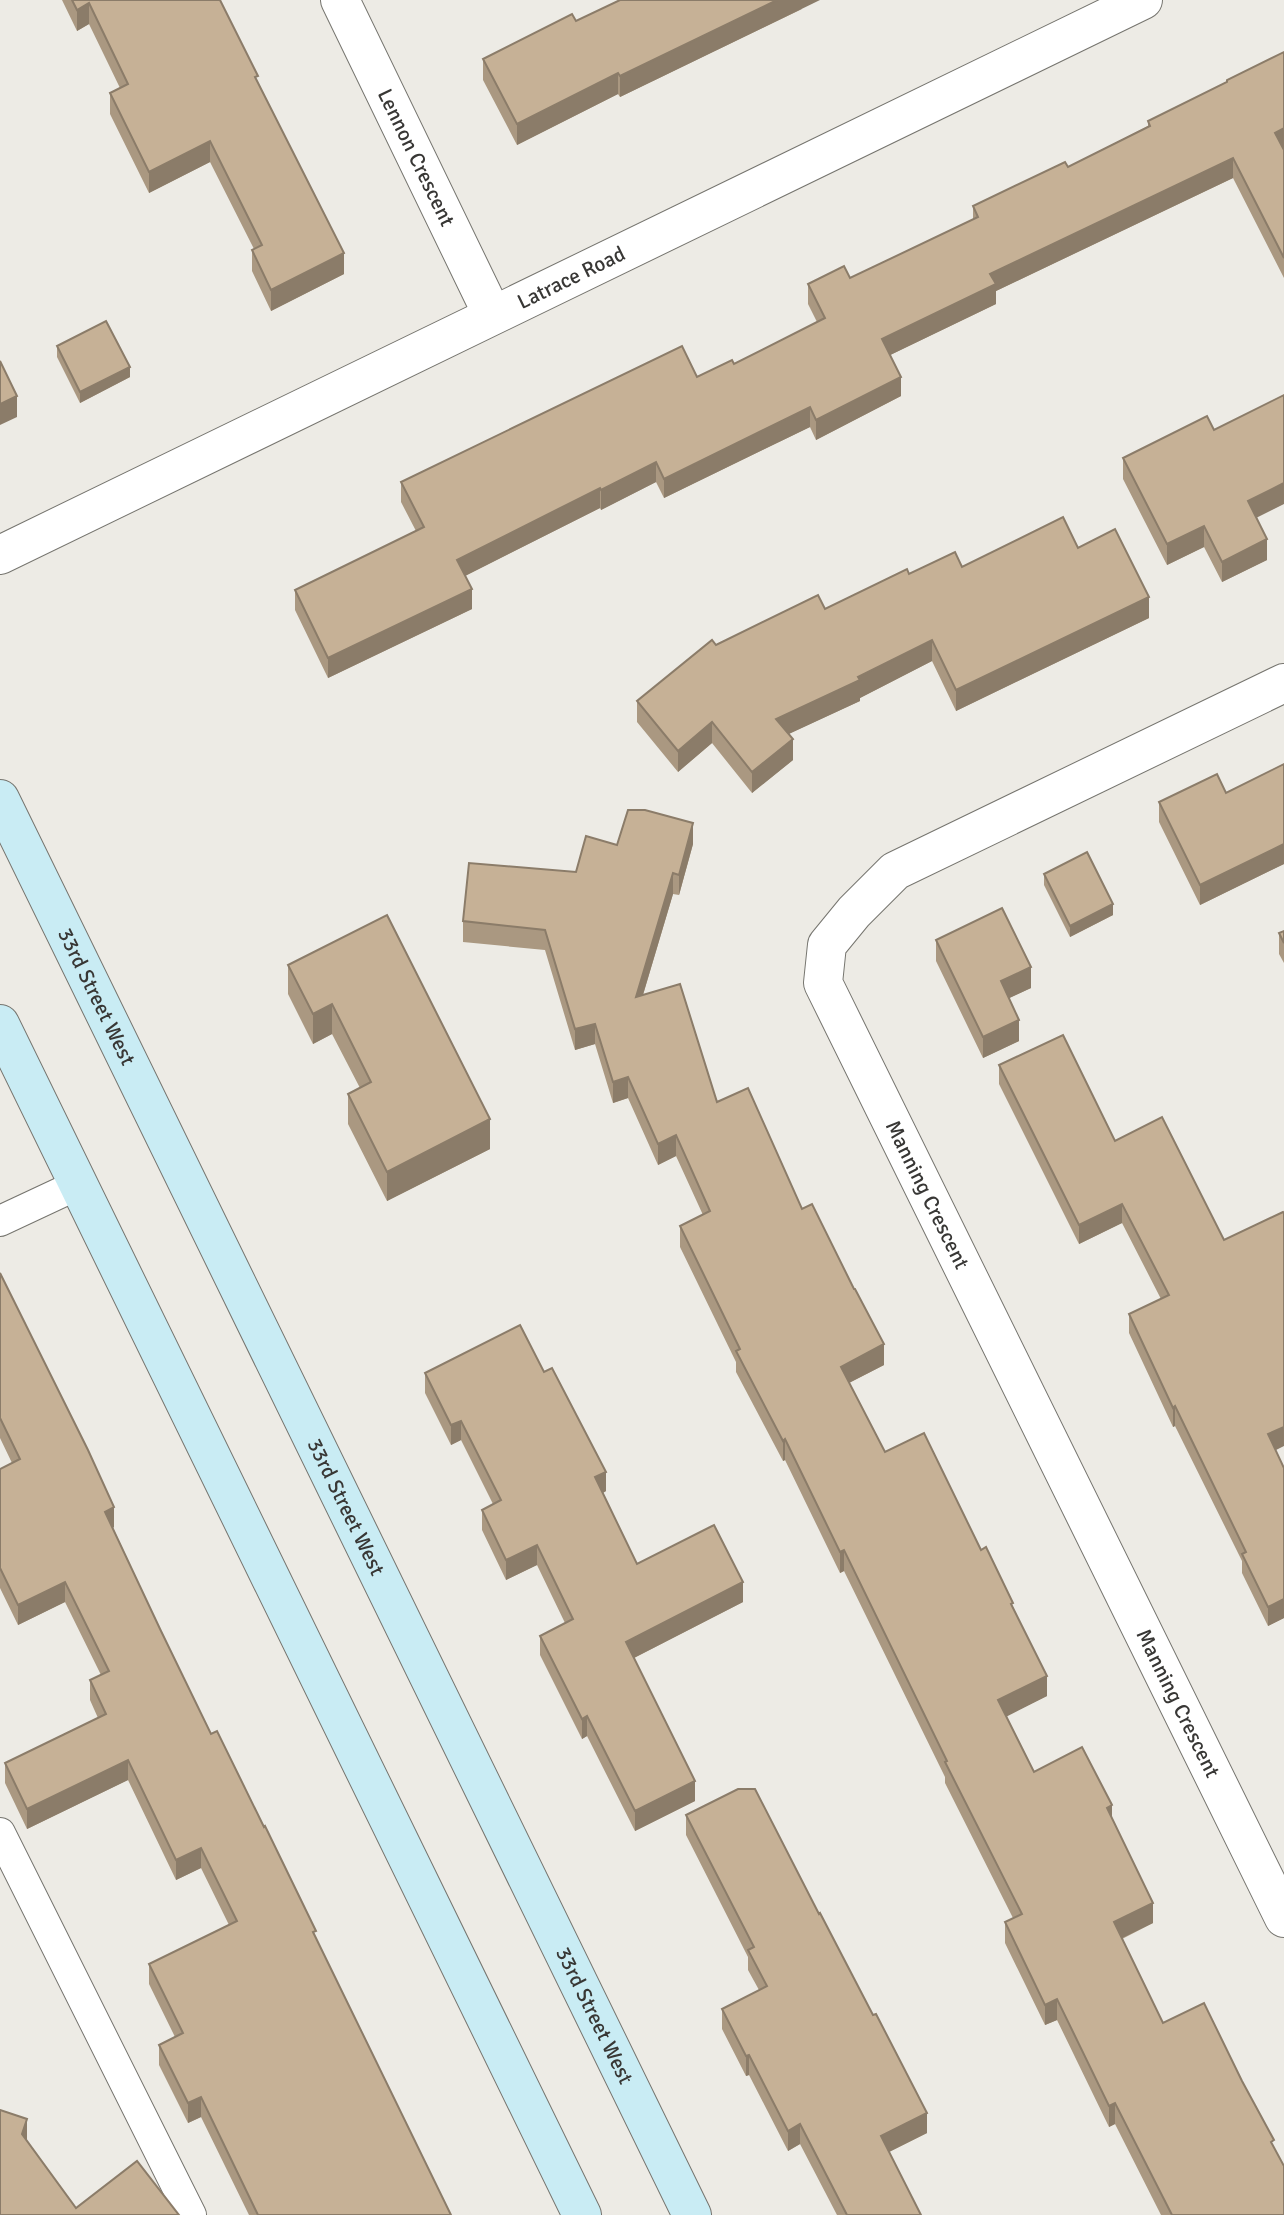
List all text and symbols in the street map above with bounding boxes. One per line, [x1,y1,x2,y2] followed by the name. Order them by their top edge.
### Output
[372,84,461,231] street label: Lennon Crescent
[513,240,629,315] street label: Latrace Road
[52,924,141,1070] street label: 33rd Street West
[880,1116,975,1273] street label: Manning Crescent
[301,1434,390,1580] street label: 33rd Street West
[1131,1625,1226,1782] street label: Manning Crescent
[550,1943,639,2088] street label: 33rd Street West

